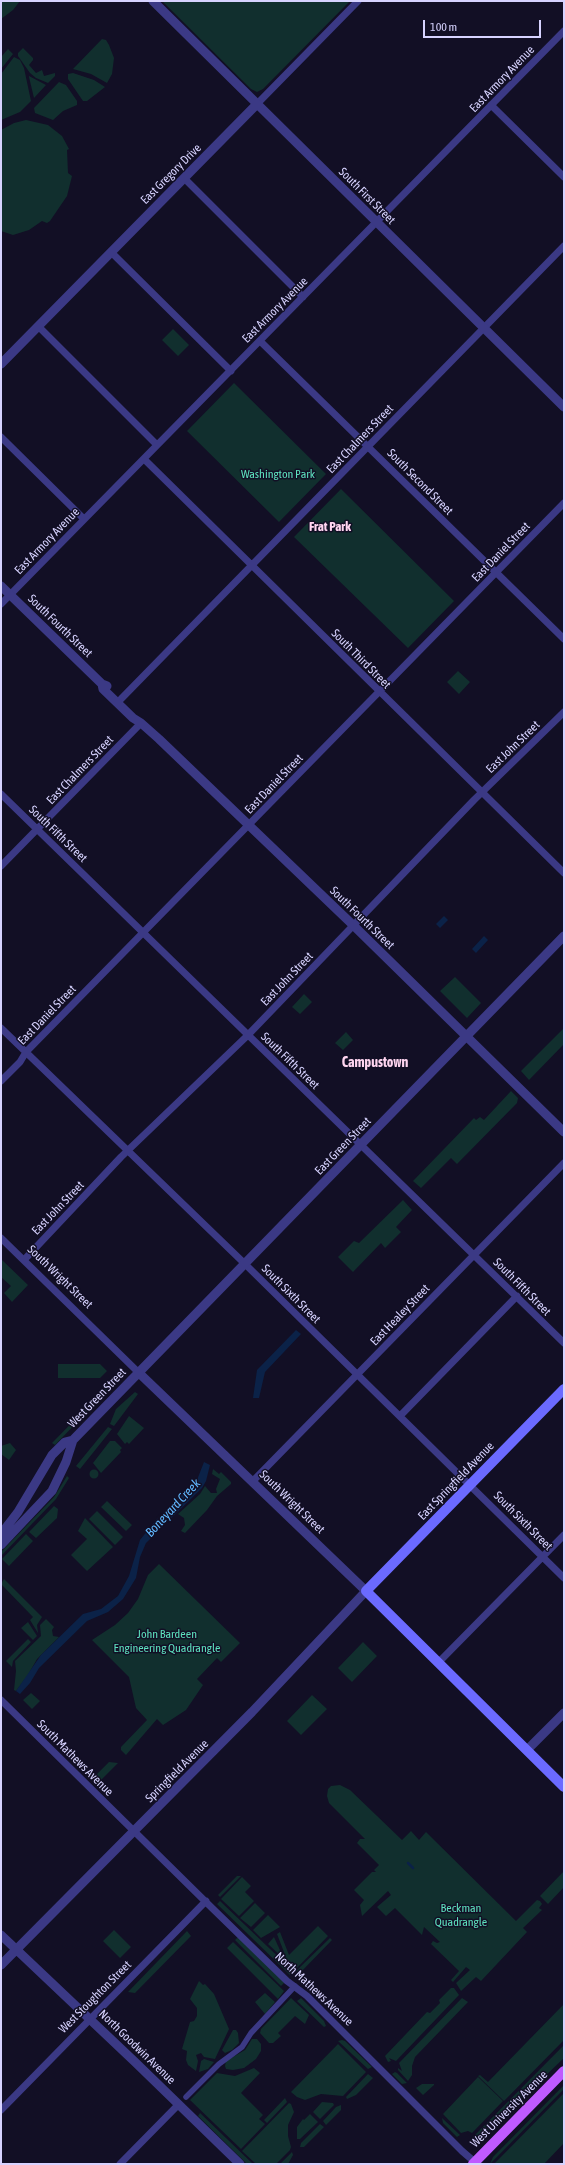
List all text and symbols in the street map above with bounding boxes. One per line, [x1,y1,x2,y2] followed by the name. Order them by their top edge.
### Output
[425,12,543,38] scale bar
[430,20,457,34] text: 100 m
[467,43,537,115] street label: East Armory Avenue
[138,141,204,207] street label: East Gregory Drive
[336,165,398,227] street label: South First Street
[239,274,311,346] street label: East Armory Avenue
[324,402,396,476] street label: East Chalmers Street
[384,446,456,518] street label: South Second Street
[241,467,315,481] park label: Washington Park
[12,505,82,577] street label: East Armory Avenue
[309,519,351,535] district label: Frat Park
[469,519,533,585] street label: East Daniel Street
[25,592,95,660] street label: South Fourth Street
[328,626,394,692] street label: South Third Street
[483,718,543,776] street label: East John Street
[44,733,116,807] street label: East Chalmers Street
[242,751,306,817] street label: East Daniel Street
[26,803,90,865] street label: South Fifth Street
[327,884,397,952] street label: South Fourth Street
[258,949,316,1009] street label: East John Street
[15,982,79,1048] street label: East Daniel Street
[258,1030,322,1092] street label: South Fifth Street
[342,1055,408,1071] district label: Campustown
[312,1114,374,1178] street label: East Green Street
[29,1178,87,1238] street label: East John Street
[24,1242,96,1312] street label: South Wright Street
[490,1255,554,1319] street label: South Fifth Street
[259,1262,323,1326] street label: South Sixth Street
[367,1281,433,1349] street label: East Healey Street
[65,1365,129,1431] street label: West Green Street
[415,1439,497,1523] street label: East Springfield Avenue
[256,1467,328,1537] street label: South Wright Street
[142,1476,204,1540] water label: Boneyard Creek
[491,1489,555,1553] street label: South Sixth Street
[114,1627,220,1655] park label: John Bardeen Engineering Quadrangle
[34,1717,116,1799] street label: South Mathews Avenue
[143,1737,211,1805] street label: Springfield Avenue
[435,1901,487,1929] park label: Beckman Quadrangle
[272,1949,356,2029] street label: North Mathews Avenue
[56,1958,134,2036] street label: West Stoughton Street
[96,2007,178,2087] street label: North Goodwin Avenue
[468,2068,550,2150] street label: West University Avenue

